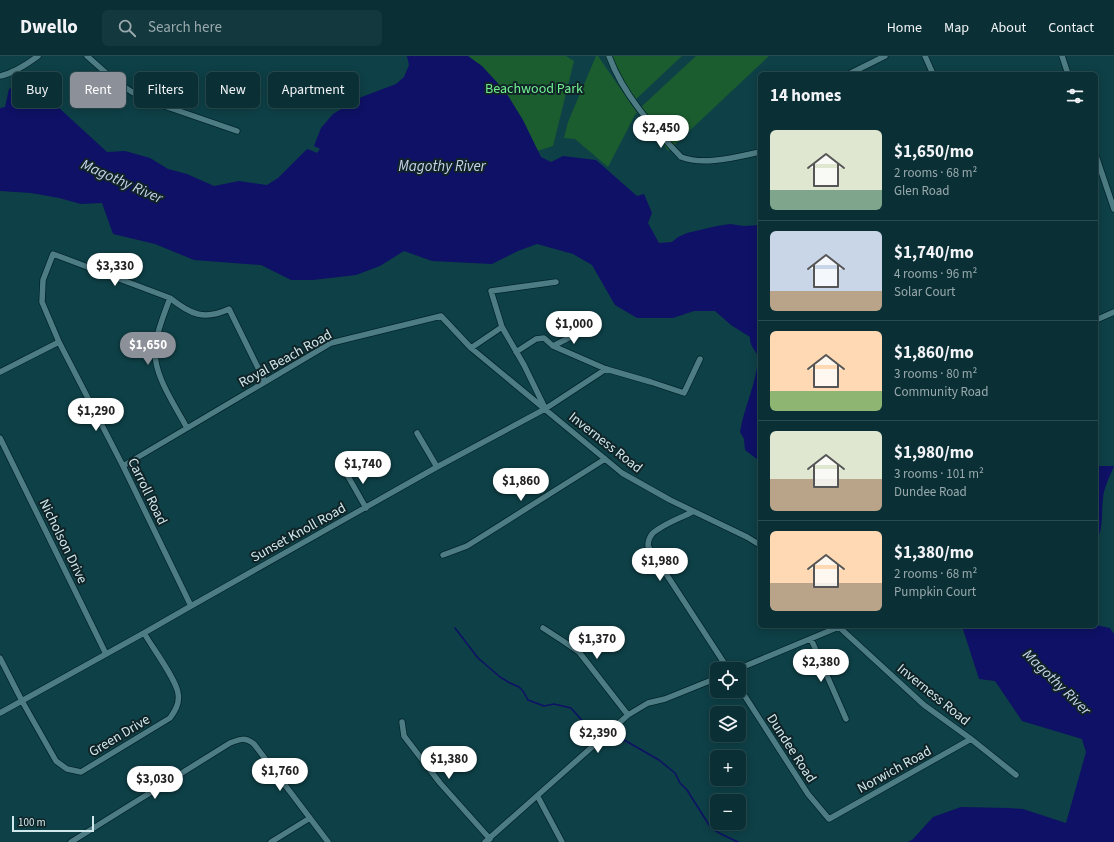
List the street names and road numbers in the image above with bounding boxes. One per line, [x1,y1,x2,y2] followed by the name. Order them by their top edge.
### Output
[235,325,336,393] street label: Royal Beach Road
[564,408,647,478] street label: Inverness Road
[122,455,172,528] street label: Carroll Road
[34,496,92,587] street label: Nicholson Drive
[247,498,350,567] street label: Sunset Knoll Road
[893,659,974,730] street label: Inverness Road
[85,710,154,762] street label: Green Drive
[761,710,821,787] street label: Dundee Road
[854,741,935,799] street label: Norwich Road

